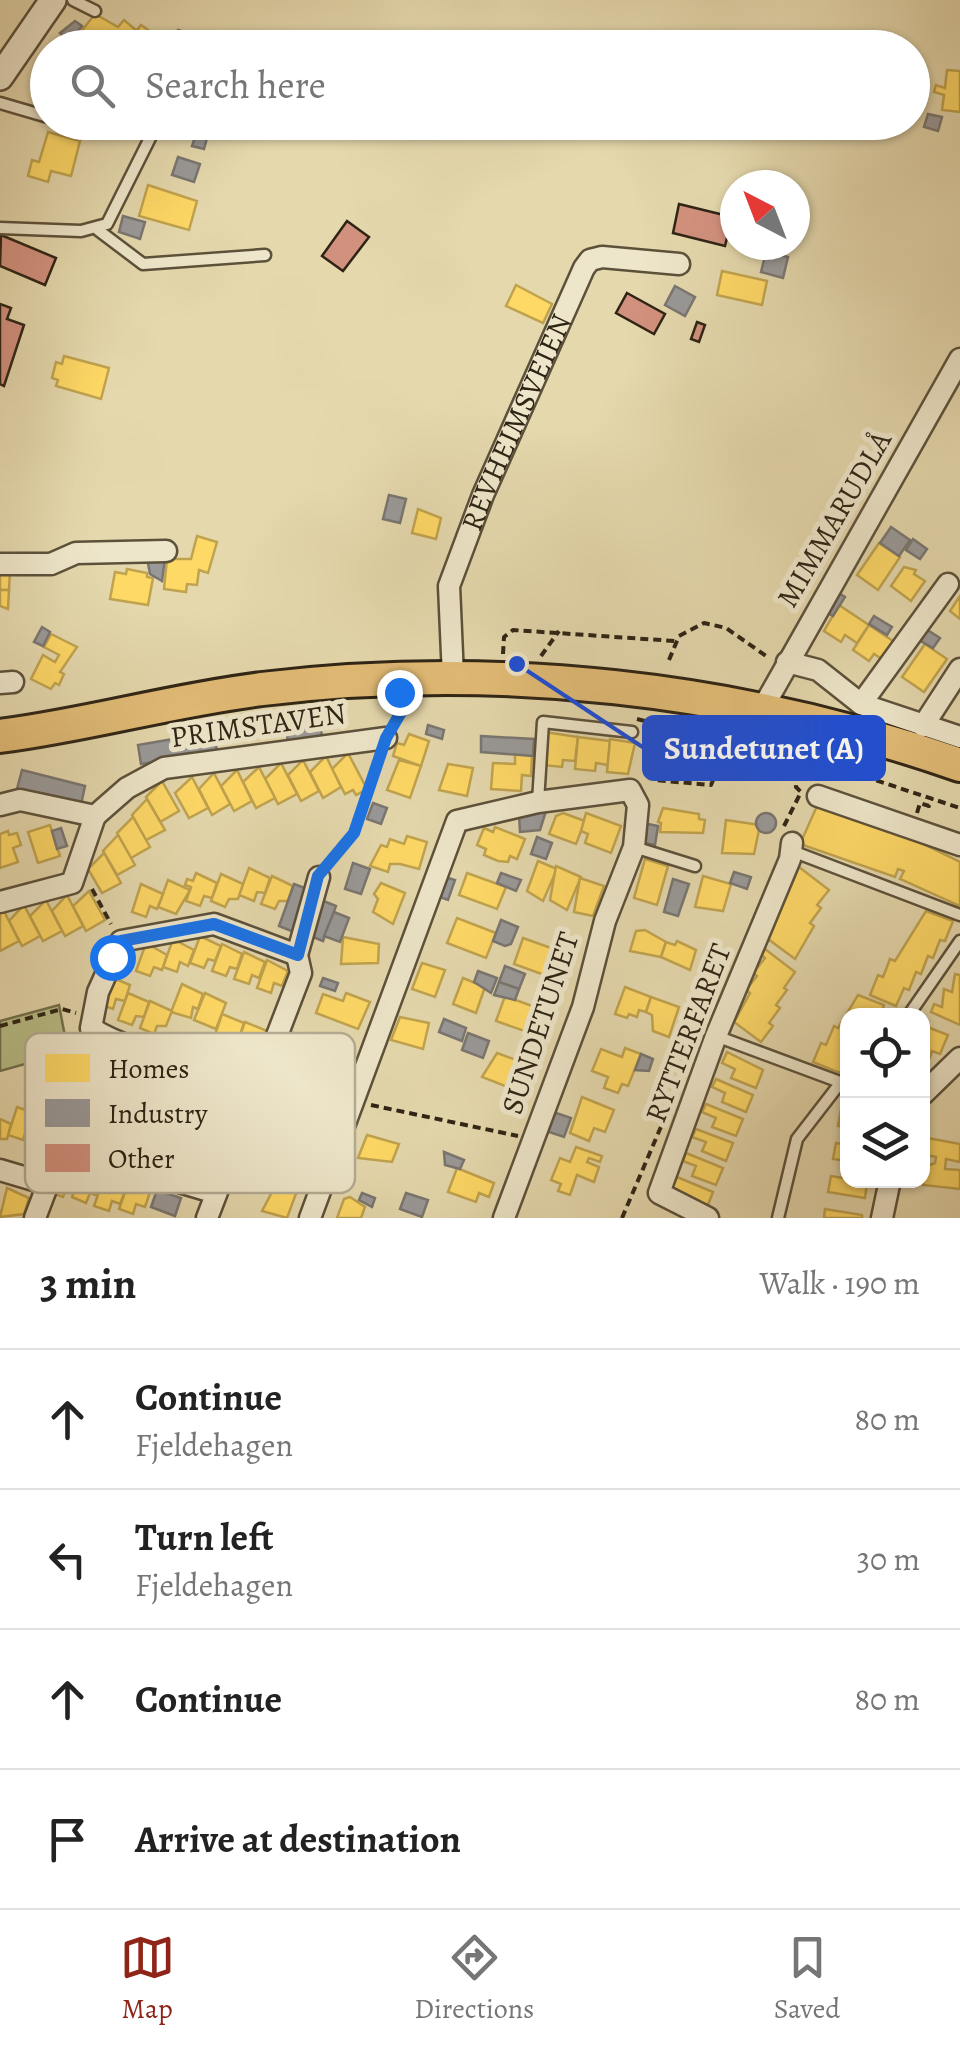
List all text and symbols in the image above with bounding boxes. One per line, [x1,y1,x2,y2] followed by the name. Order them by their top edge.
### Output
[30,30,930,140] search box
[65,58,120,113] icon: search
[145,59,326,111] text: Search here
[720,170,810,260] north arrow
[451,307,581,536] street label: REVHEIMSVEIEN
[767,423,901,614] street label: MIMMARUDLÅ
[377,670,423,716] route end
[168,693,348,757] street label: PRIMSTAVEN
[644,717,884,779] callout: Sundetunet (A)
[664,726,864,770] text: Sundetunet (A)
[492,926,588,1119] street label: SUNDETUNET
[90,935,136,981] route start
[636,937,741,1128] street label: RYTTERFARET
[840,1008,930,1188] map controls
[840,1008,930,1098] button: locate
[25,1033,355,1193] legend
[108,1050,190,1088] text: Homes
[108,1095,208,1133] text: Industry
[840,1098,930,1188] button: layers
[108,1140,175,1178] text: Other
[40,1255,136,1312] text: 3 min
[760,1261,920,1305] text: Walk · 190 m
[135,1371,282,1423] text: Continue
[40,1392,95,1447] icon: ahead
[854,1397,920,1441] text: 80 m
[135,1423,293,1467] text: Fjeldehagen
[135,1511,274,1563] text: Turn left
[40,1532,95,1587] icon: left
[857,1537,920,1581] text: 30 m
[135,1563,293,1607] text: Fjeldehagen
[40,1672,95,1727] icon: ahead
[135,1673,282,1725] text: Continue
[854,1677,920,1721] text: 80 m
[40,1812,95,1867] icon: arrive
[135,1813,461,1865] text: Arrive at destination
[120,1930,175,2028] tab: Map
[414,1930,534,2028] tab: Directions
[774,1930,840,2028] tab: Saved

